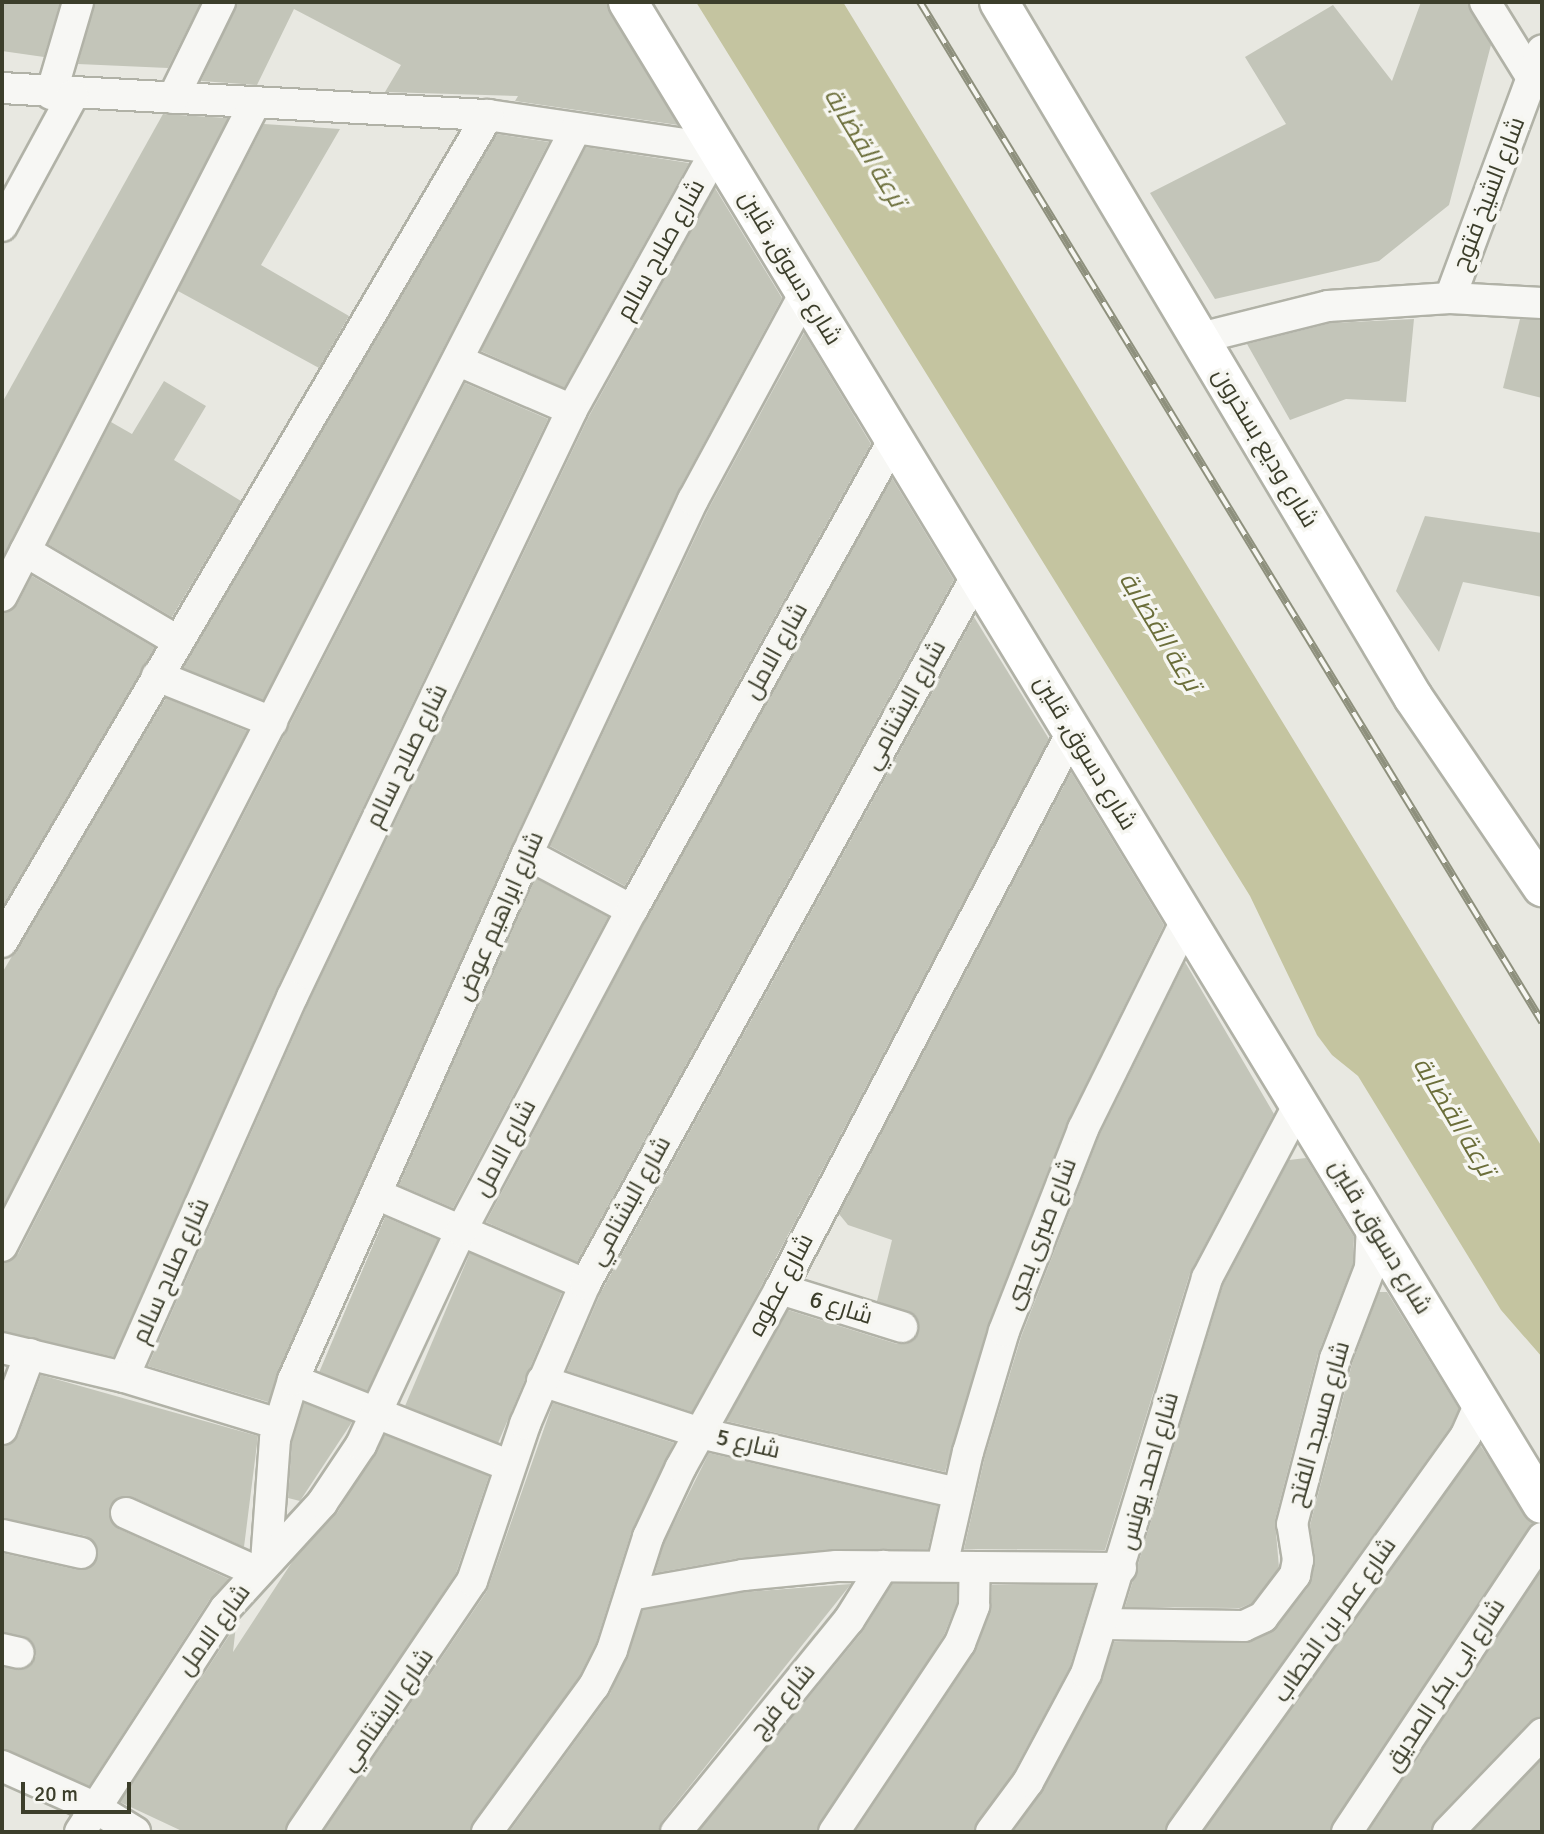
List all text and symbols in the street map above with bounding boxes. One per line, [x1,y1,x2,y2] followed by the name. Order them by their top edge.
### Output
[816,83,912,213] water label: ترعة القضابة
[1446,113,1532,275] street label: شارع الشيخ فتوح
[611,175,711,325] street label: شارع صلاح سالم
[733,185,847,351] street label: شارع دسوق, قلين
[1206,363,1324,533] street label: شارع وديع بسخرون
[1111,567,1207,697] water label: ترعة القضابة
[738,598,814,704] street label: شارع الامل
[858,635,952,775] street label: شارع البشتامي
[1028,670,1142,836] street label: شارع دسوق, قلين
[360,680,454,832] street label: شارع صلاح سالم
[450,827,550,1005] street label: شارع ابراهيم عوض
[1405,1052,1501,1182] water label: ترعة القضابة
[467,1095,543,1201] street label: شارع الامل
[583,1131,677,1271] street label: شارع البشتامي
[999,1154,1083,1314] street label: شارع صبرى يحيي
[1323,1154,1437,1320] street label: شارع دسوق, قلين
[126,1194,216,1348] street label: شارع صلاح سالم
[742,1229,820,1341] street label: شارع عطوه
[806,1285,876,1331] street label: شارع 6
[1282,1338,1356,1510] street label: شارع مسجد الفتح
[1113,1389,1185,1553] street label: شارع احمد يونس
[713,1423,783,1465] street label: شارع 5
[1267,1532,1403,1708] street label: شارع عمر بن الخطاب
[171,1579,257,1681] street label: شارع الامل
[1378,1593,1512,1777] street label: شارع ابى بكر الصديق
[334,1643,440,1777] street label: شارع البشتامي
[744,1658,822,1744] street label: شارع فرج
[24,1768,135,1812] scale bar
[34,1781,78,1807] text: 20 m

